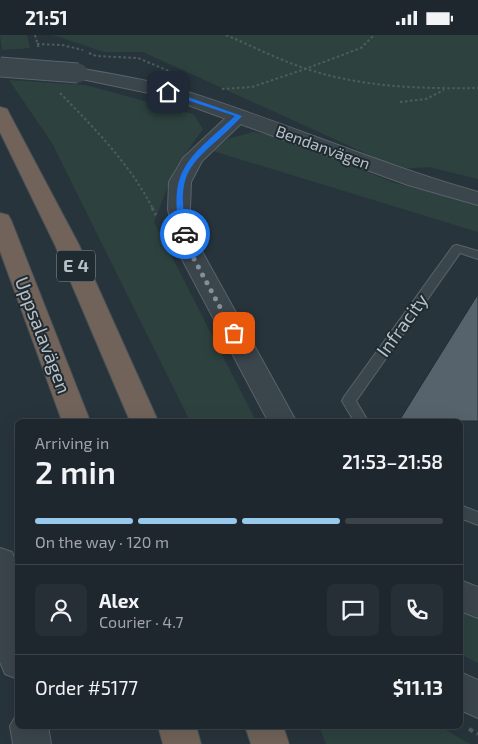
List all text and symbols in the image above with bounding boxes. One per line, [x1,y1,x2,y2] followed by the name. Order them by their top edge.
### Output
[25,6,68,29] text: 21:51
[147,71,189,113] pin
[154,78,182,106] icon: home
[273,121,373,172] street label: Bendanvägen
[160,209,210,259] courier
[171,220,199,248] icon: car
[57,251,95,282] road number: E 4
[11,273,76,396] street label: Uppsalavägen
[371,289,432,361] street label: Infracity
[213,312,255,354] pin
[220,319,248,347] icon: bag
[35,433,109,452] text: Arriving in
[342,450,443,473] text: 21:53–21:58
[35,452,116,490] text: 2 min
[35,532,169,551] text: On the way · 120 m
[35,584,87,636] button: person
[327,584,379,636] button: chat
[391,584,443,636] button: phone
[99,589,139,612] text: Alex
[99,612,183,631] text: Courier · 4.7
[35,676,138,699] text: Order #5177
[393,676,443,699] text: $11.13

